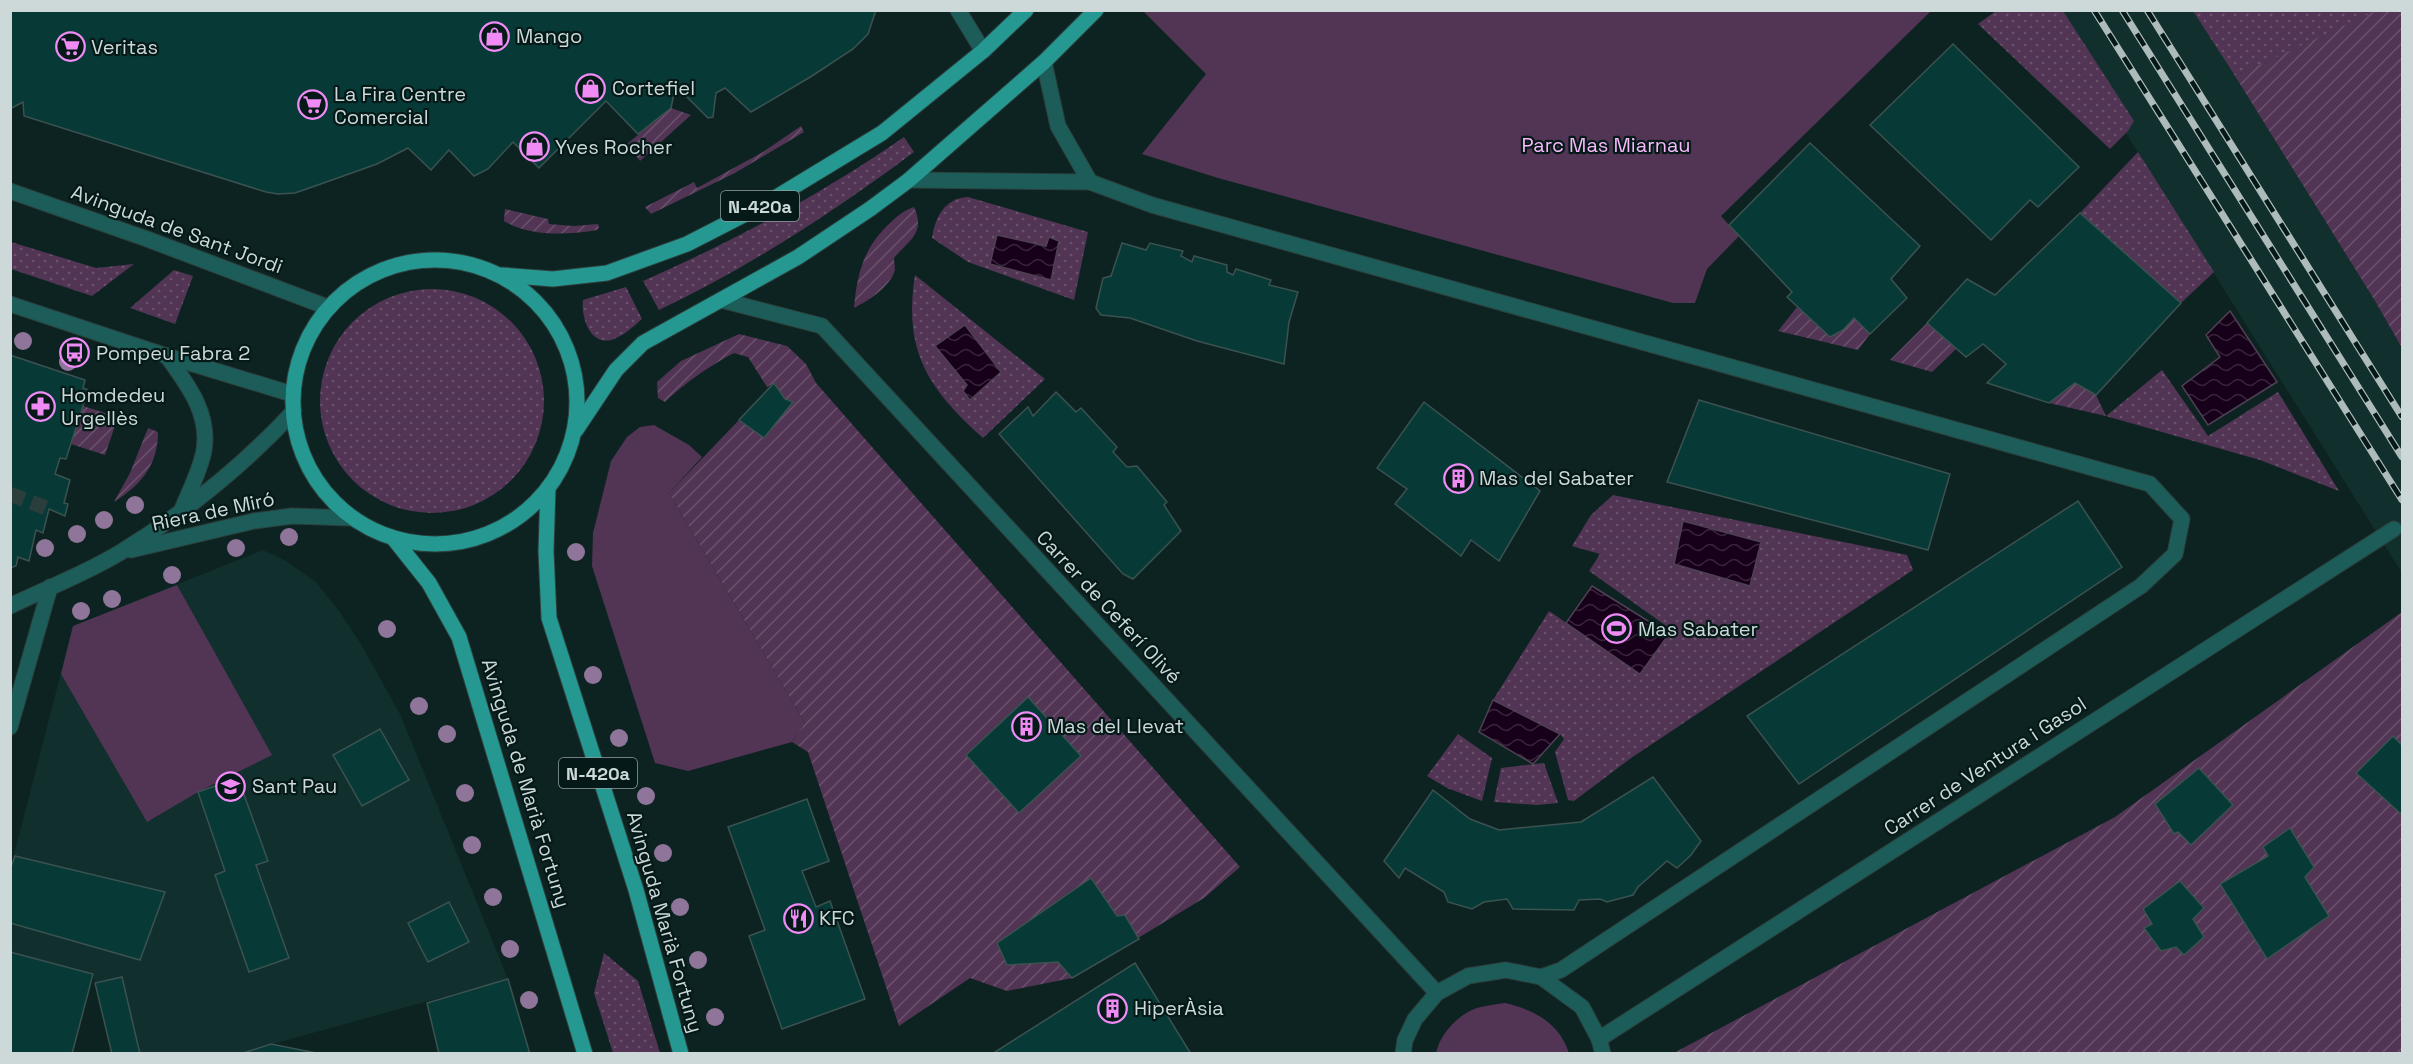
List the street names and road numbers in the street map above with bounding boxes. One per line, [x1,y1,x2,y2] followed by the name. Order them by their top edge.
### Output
[68,179,286,279] street label: Avinguda de Sant Jordi
[721,191,799,221] road number: N-420a
[149,485,277,537] street label: Riera de Miró
[1031,525,1187,689] street label: Carrer de Ceferí Olivé
[476,655,576,911] street label: Avinguda de Marià Fortuny
[1879,691,2091,841] street label: Carrer de Ventura i Gasol
[559,758,637,788] road number: N-420a
[621,808,709,1036] street label: Avinguda Marià Fortuny

